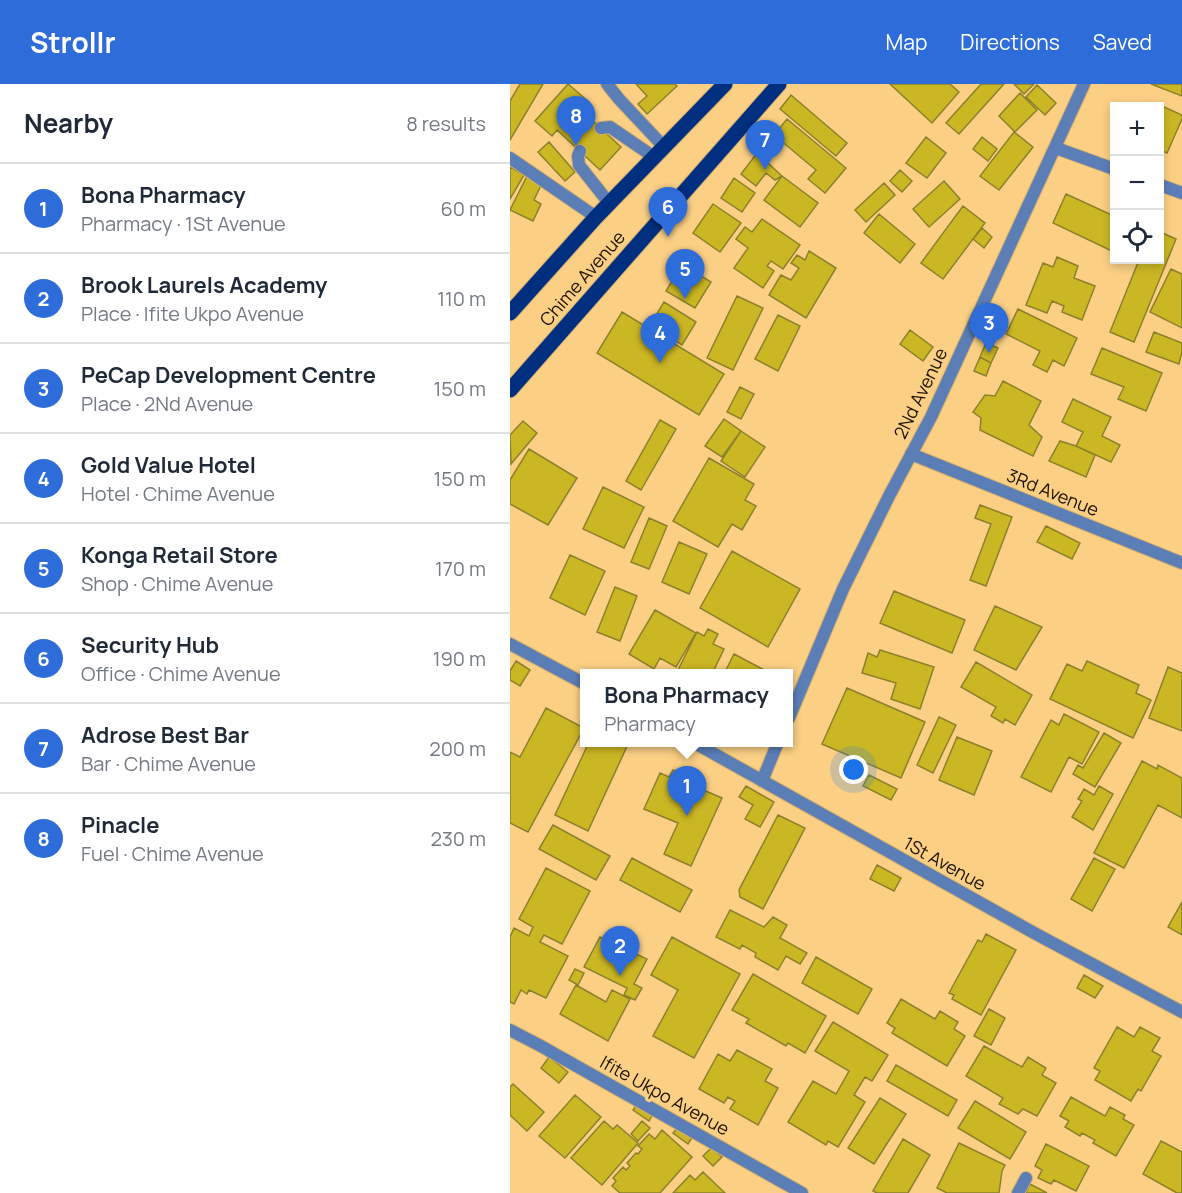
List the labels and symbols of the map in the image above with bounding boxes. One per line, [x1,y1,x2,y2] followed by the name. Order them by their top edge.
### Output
[556,97,596,146] pin: 8
[746,120,784,170] pin: 7
[648,188,688,237] pin: 6
[534,225,630,331] street label: Chime Avenue
[666,250,705,299] pin: 5
[970,304,1008,353] pin: 3
[640,314,680,363] pin: 4
[888,343,952,443] street label: 2Nd Avenue
[1003,463,1103,521] street label: 3Rd Avenue
[839,755,868,784] your location
[668,766,706,816] pin: 1
[900,831,990,895] street label: 1St Avenue
[600,926,640,976] pin: 2
[596,1050,734,1140] street label: Ifite Ukpo Avenue

